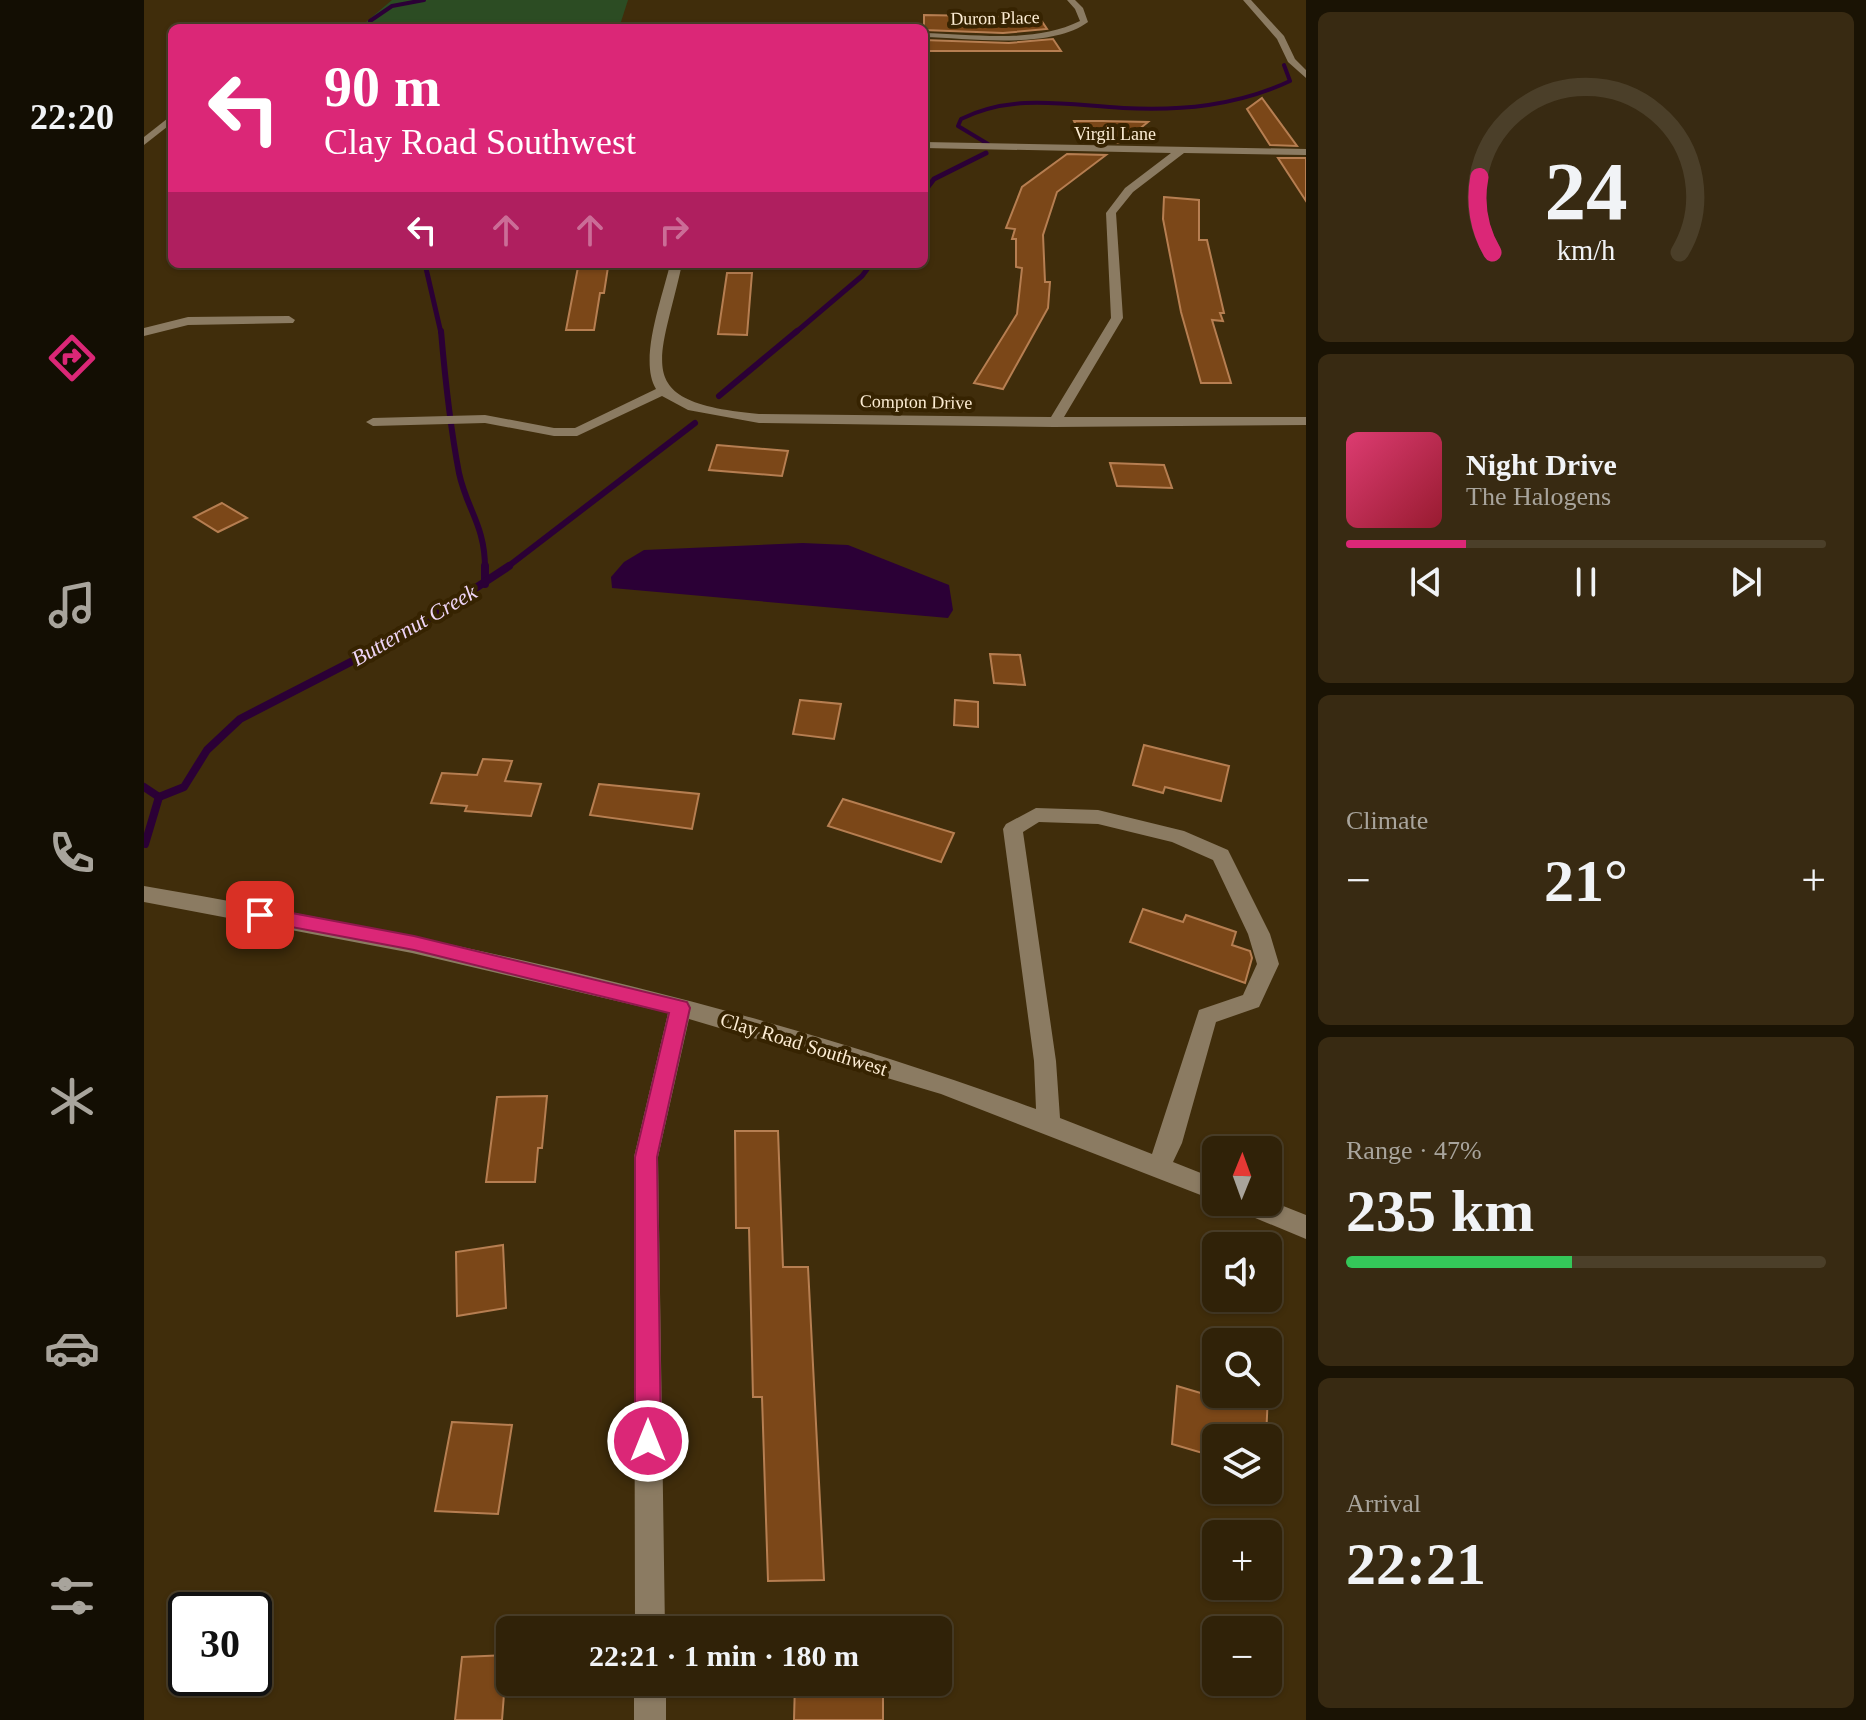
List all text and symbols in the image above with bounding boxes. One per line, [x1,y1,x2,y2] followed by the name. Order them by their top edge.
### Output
[950,7,1040,29] street label: Duron Place
[192,56,296,160] icon: left
[324,56,441,118] text: 90 m
[30,97,114,137] text: 22:20
[324,122,636,162] text: Clay Road Southwest
[1074,124,1156,144] street label: Virgil Lane
[1544,144,1628,236] text: 24
[400,208,444,252] icon: left
[484,208,528,252] icon: ahead
[568,208,612,252] icon: ahead
[652,208,696,252] icon: right
[1557,235,1615,266] text: km/h
[44,330,100,386] icon: directions
[860,391,972,413] street label: Compton Drive
[1466,448,1617,481] text: Night Drive
[1466,482,1611,511] text: The Halogens
[1404,560,1448,604] icon: previous
[1564,560,1608,604] icon: pause
[1724,560,1768,604] icon: next
[44,577,100,633] icon: music
[347,578,482,671] water label: Butternut Creek
[1346,806,1428,835] text: Climate
[44,825,100,881] icon: phone
[1544,848,1628,914] text: 21°
[1346,856,1371,905] text: −
[1801,856,1826,905] text: +
[226,881,294,949] pin
[238,893,282,937] icon: arrive
[718,1008,891,1081] street label: Clay Road Southwest
[44,1073,100,1129] icon: climate
[1202,1136,1282,1216] north arrow
[1202,1136,1282,1696] map controls
[1346,1136,1482,1165] text: Range · 47%
[1346,1178,1534,1244] text: 235 km
[1202,1232,1282,1312] button: sound
[44,1320,100,1376] icon: car
[1202,1328,1282,1408] button: search
[606,1399,690,1483] position arrow
[1202,1424,1282,1504] button: layers
[1346,1489,1421,1518] text: Arrival
[1202,1520,1282,1600] button: +
[1346,1531,1486,1597] text: 22:21
[44,1568,100,1624] icon: filters
[168,1592,272,1696] speed limit sign: 30
[1202,1616,1282,1696] button: −
[589,1639,859,1672] text: 22:21 · 1 min · 180 m

